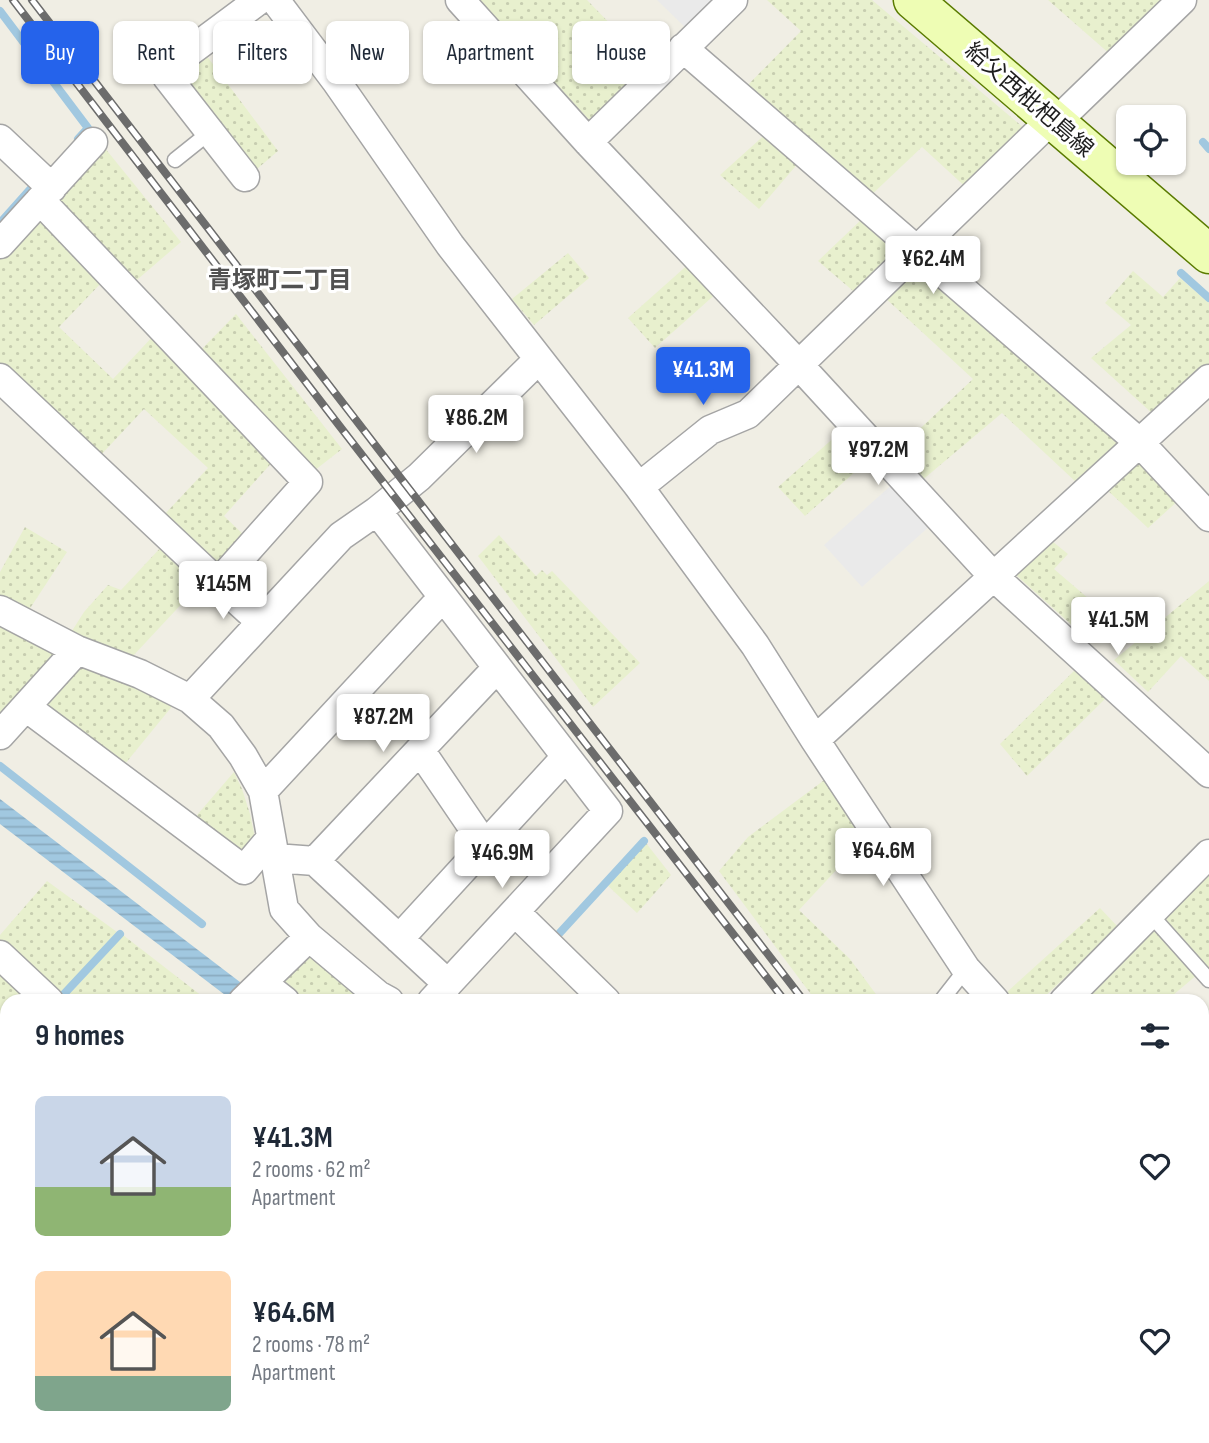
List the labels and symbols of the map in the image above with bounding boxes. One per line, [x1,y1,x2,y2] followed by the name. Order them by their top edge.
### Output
[959,37,1099,163] street label: 給父西枇杷島線
[876,236,990,296] pin: ¥62.4M
[208,266,352,295] district label: 青塚町二丁目
[646,348,760,407] pin: ¥41.3M
[419,396,533,455] pin: ¥86.2M
[821,428,935,487] pin: ¥97.2M
[174,562,272,621] pin: ¥145M
[1061,598,1175,657] pin: ¥41.5M
[326,694,440,754] pin: ¥87.2M
[826,828,940,888] pin: ¥64.6M
[445,830,559,890] pin: ¥46.9M

